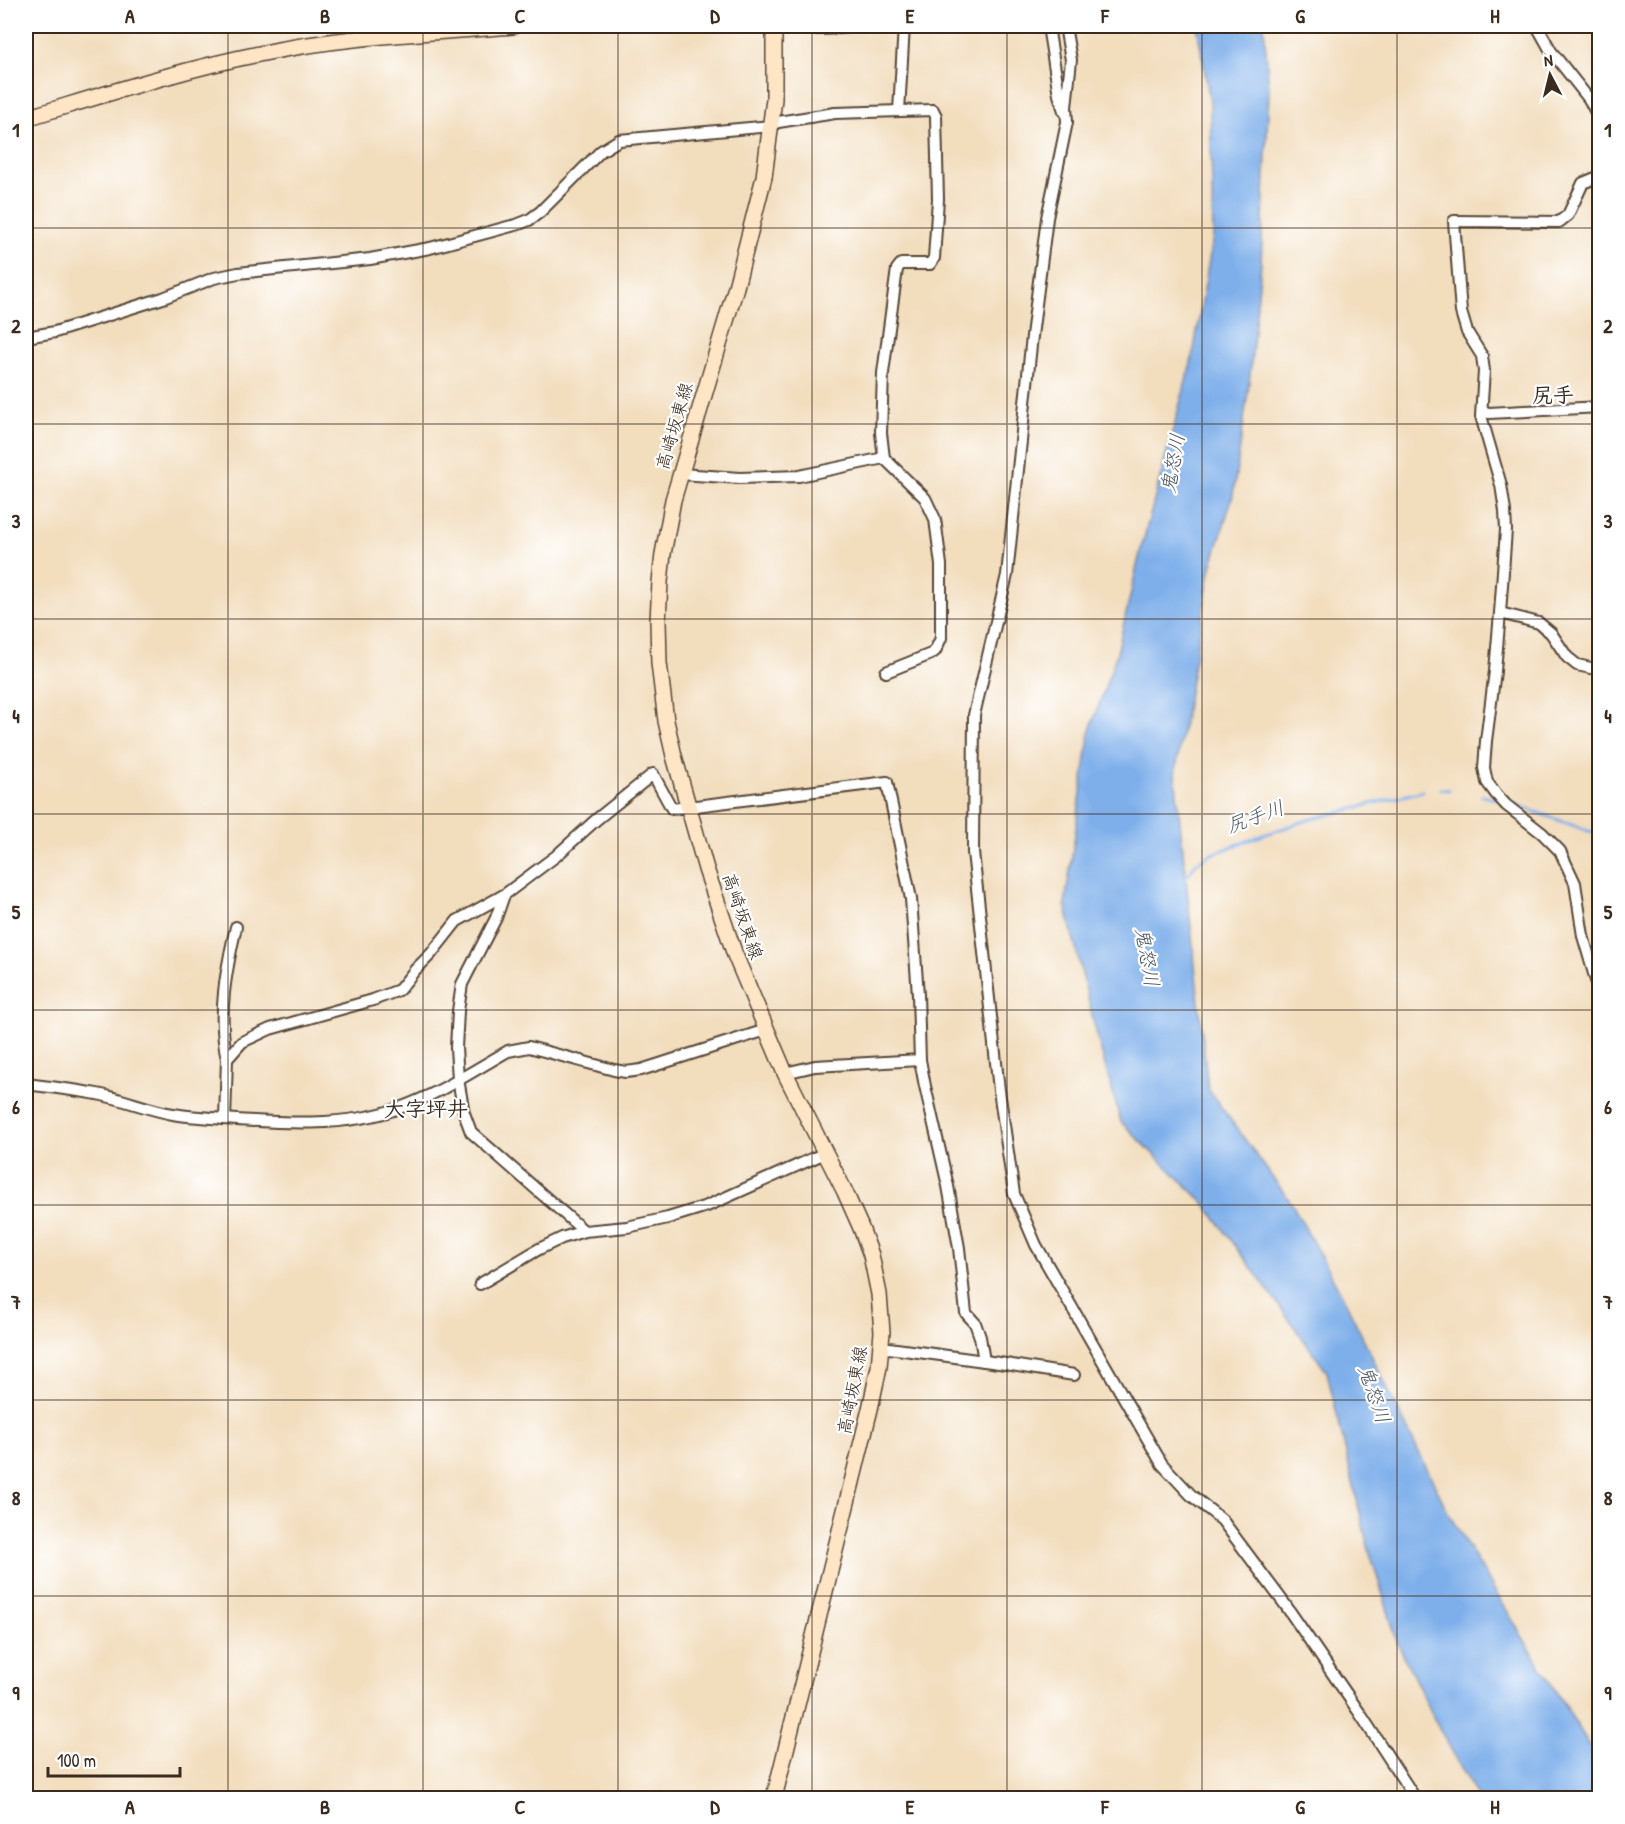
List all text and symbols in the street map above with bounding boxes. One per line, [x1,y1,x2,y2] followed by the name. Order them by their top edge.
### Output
[125,2,135,29] text: A
[320,2,330,29] text: B
[515,2,526,29] text: C
[710,2,720,29] text: D
[906,2,915,29] text: E
[1100,2,1110,29] text: F
[1295,2,1305,29] text: G
[1490,2,1500,29] text: H
[1520,45,1580,105] north arrow
[1543,49,1554,72] text: N
[12,116,20,143] text: 1
[1604,116,1612,143] text: 1
[11,312,21,339] text: 2
[1603,312,1613,339] text: 2
[650,379,698,473] street label: 高崎坂東線
[1532,380,1574,409] district label: 尻手
[1153,431,1191,495] water label: 鬼怒川
[12,507,21,534] text: 3
[1604,507,1613,534] text: 3
[12,702,20,729] text: 4
[1604,702,1612,729] text: 4
[1222,793,1288,839] water label: 尻手川
[717,869,769,963] street label: 高崎坂東線
[12,898,21,925] text: 5
[1604,898,1613,925] text: 5
[1129,925,1167,989] water label: 鬼怒川
[12,1093,20,1120] text: 6
[1604,1093,1612,1120] text: 6
[384,1094,468,1123] district label: 大字坪井
[10,1288,21,1315] text: 7
[1602,1288,1613,1315] text: 7
[831,1343,873,1437] street label: 高崎坂東線
[1352,1361,1398,1427] water label: 鬼怒川
[12,1484,21,1511] text: 8
[1604,1484,1613,1511] text: 8
[12,1679,20,1706] text: 9
[1604,1679,1612,1706] text: 9
[48,1740,180,1778] scale bar
[57,1748,96,1773] text: 100 m
[125,1793,135,1820] text: A
[320,1793,330,1820] text: B
[515,1793,526,1820] text: C
[710,1793,720,1820] text: D
[906,1793,915,1820] text: E
[1100,1793,1110,1820] text: F
[1295,1793,1305,1820] text: G
[1490,1793,1500,1820] text: H

